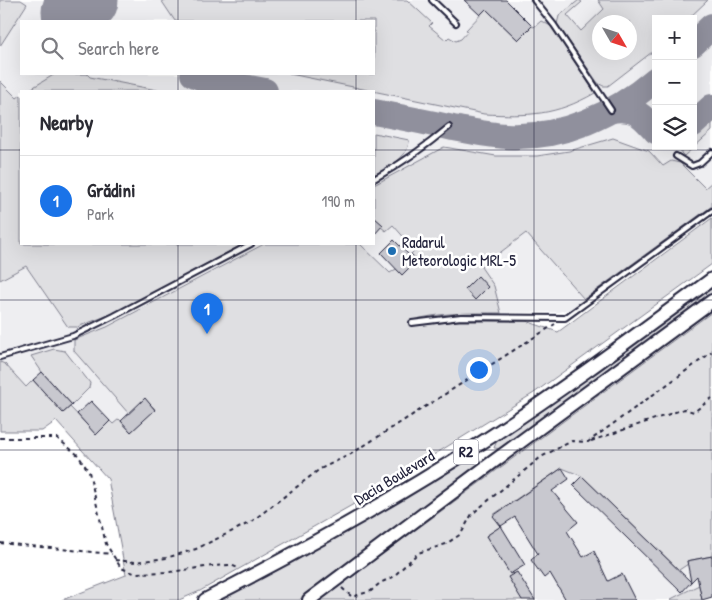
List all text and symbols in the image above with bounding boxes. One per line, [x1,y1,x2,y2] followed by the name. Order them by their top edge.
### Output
[592,15,637,60] north arrow
[652,15,697,150] map controls
[652,15,697,60] button: +
[20,20,375,75] search box
[38,34,66,62] icon: search
[78,35,159,61] text: Search here
[652,60,697,105] button: −
[652,105,697,150] button: layers
[40,108,93,137] text: Nearby
[87,177,135,203] text: Grădini
[53,190,59,212] text: 1
[322,190,355,212] text: 190 m
[87,203,114,225] text: Park
[402,231,516,271] place label: Radarul Meteorologic MRL-5
[386,245,398,257] marker: Radarul Meteorologic MRL-5
[191,293,223,334] pin: 1
[466,357,492,383] your location
[454,440,478,464] road number: R2
[350,444,438,510] street label: Dacia Boulevard

